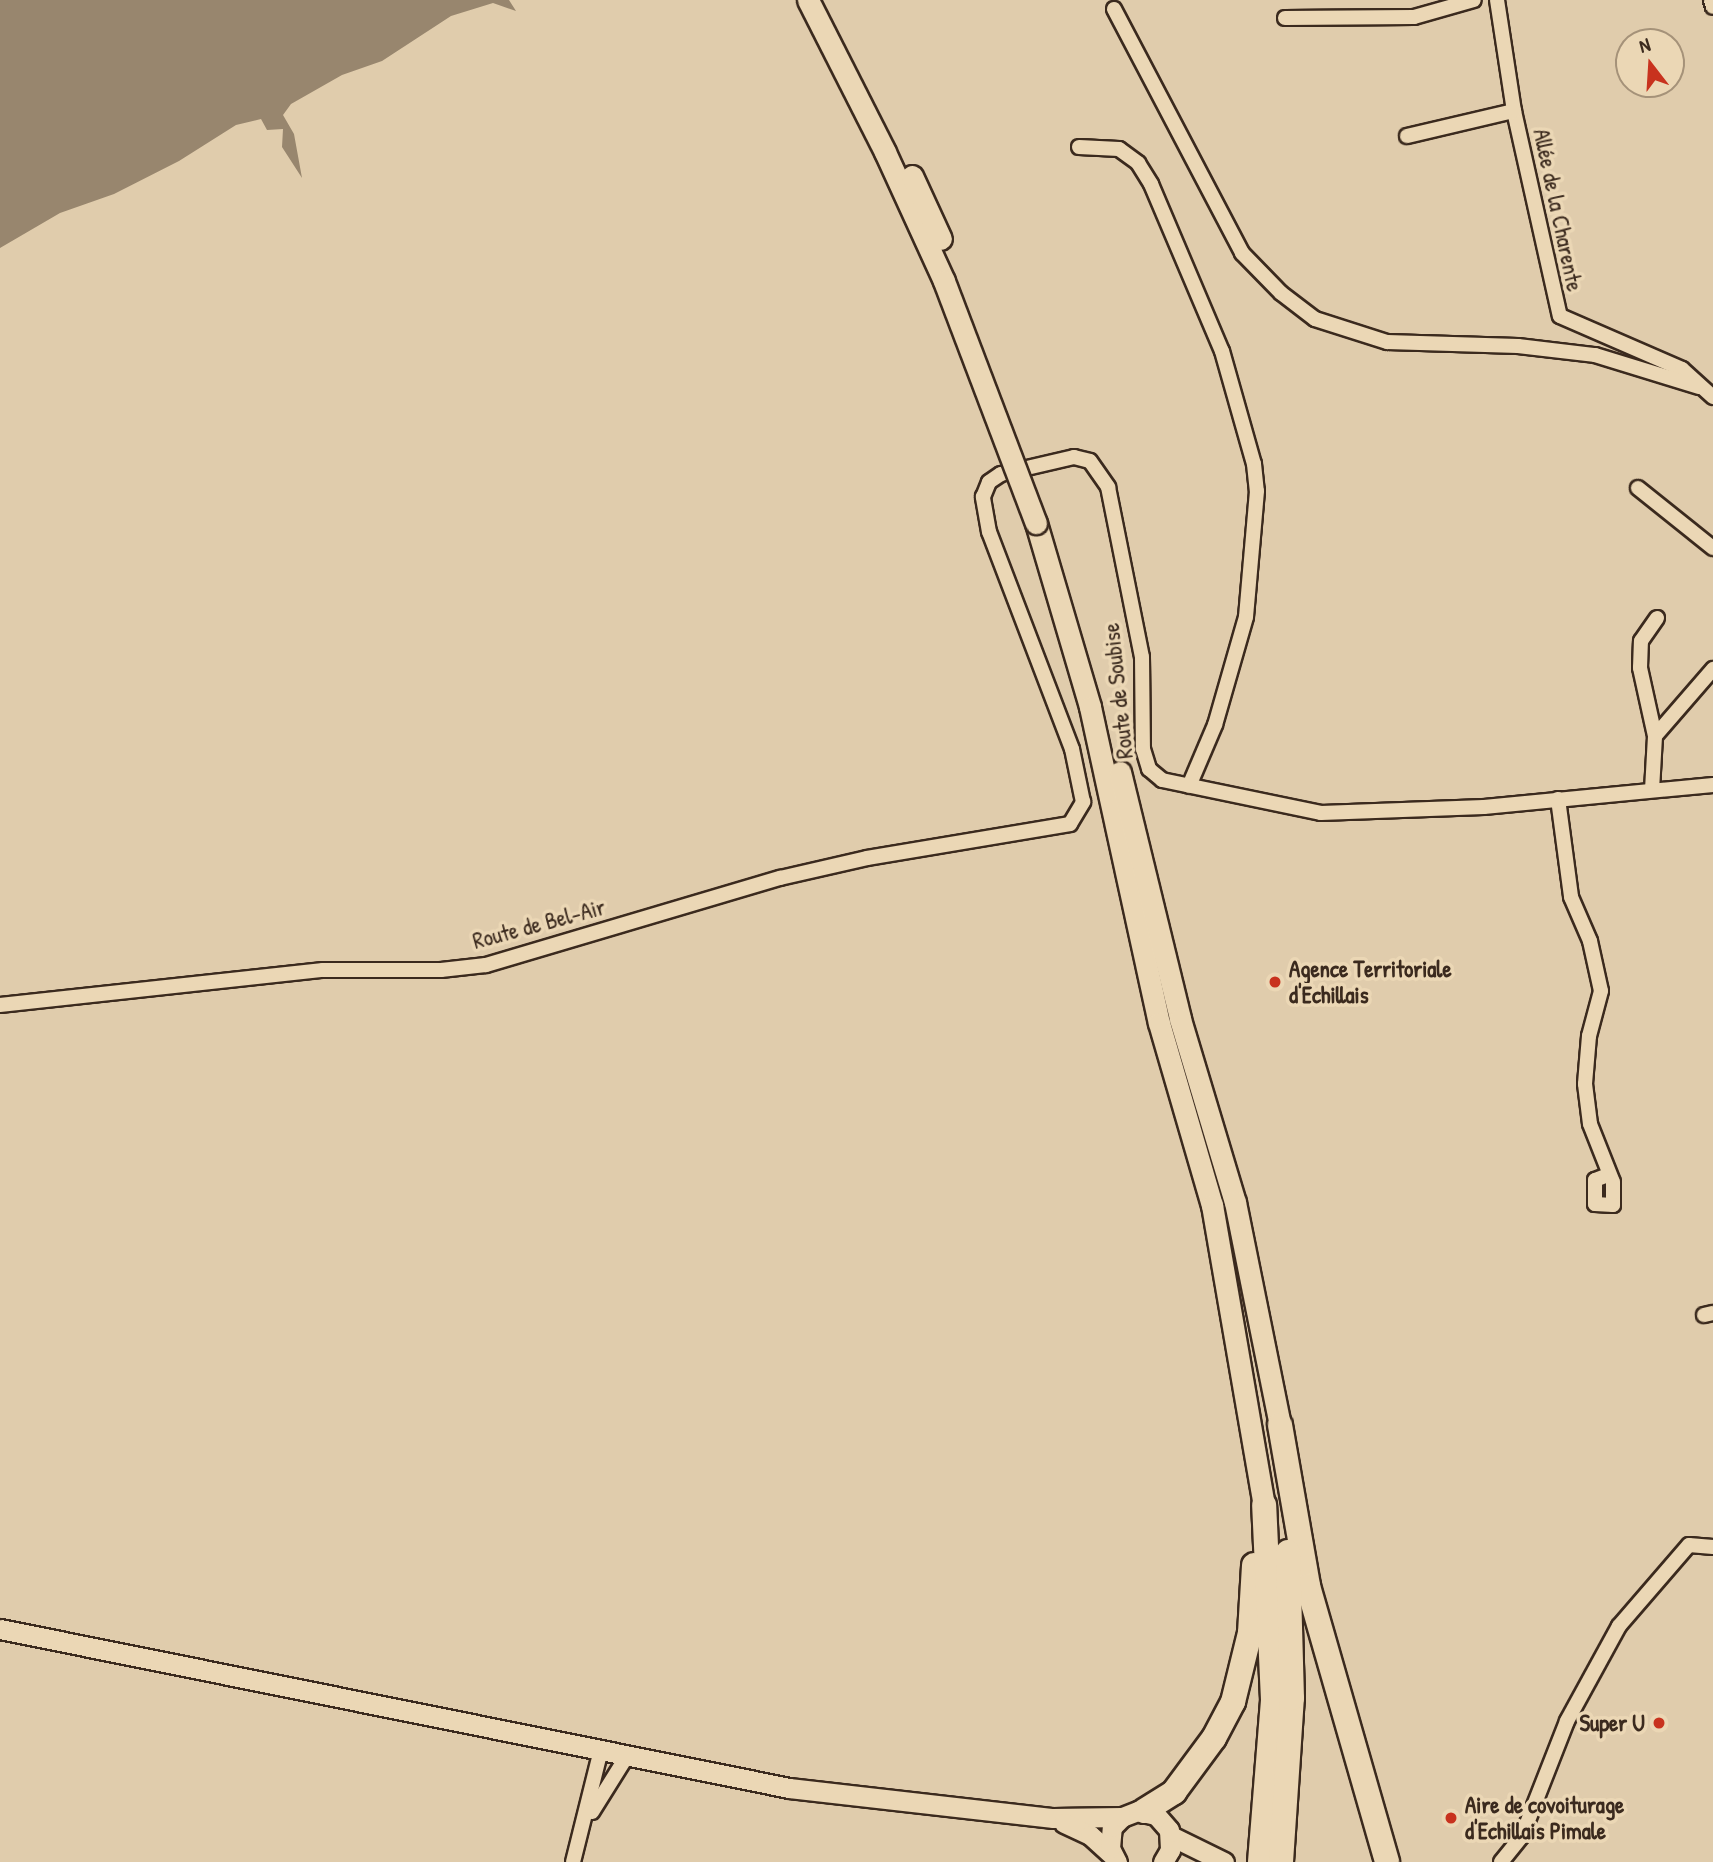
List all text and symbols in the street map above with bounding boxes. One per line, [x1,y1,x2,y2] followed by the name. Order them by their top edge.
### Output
[1615,28,1685,98] north arrow
[1636,31,1653,59] text: N
[1527,126,1589,294] street label: Allée de la Charente
[1097,622,1139,760] street label: Route de Soubise
[470,893,608,955] street label: Route de Bel-Air
[1289,955,1452,1009] place label: Agence Territoriale d'Echillais
[1267,974,1283,990] marker: Agence Territoriale d'Echillais
[1579,1709,1645,1737] place label: Super U
[1651,1715,1667,1731] marker: Super U
[1465,1791,1624,1845] place label: Aire de covoiturage d'Echillais Pimale
[1443,1810,1459,1826] marker: Aire de covoiturage d'Echillais Pimale

